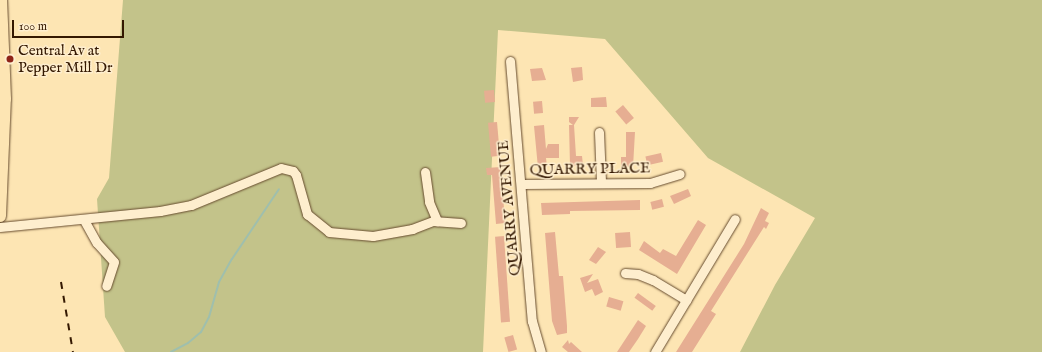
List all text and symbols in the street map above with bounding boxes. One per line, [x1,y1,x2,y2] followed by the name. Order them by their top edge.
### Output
[14,12,126,38] scale bar
[19,19,47,34] text: 100 m
[18,41,112,76] place label: Central Av at Pepper Mill Dr
[5,54,15,64] marker: Central Av at Pepper Mill Dr
[494,139,524,277] street label: QUARRY AVENUE
[530,159,650,179] street label: QUARRY PLACE

